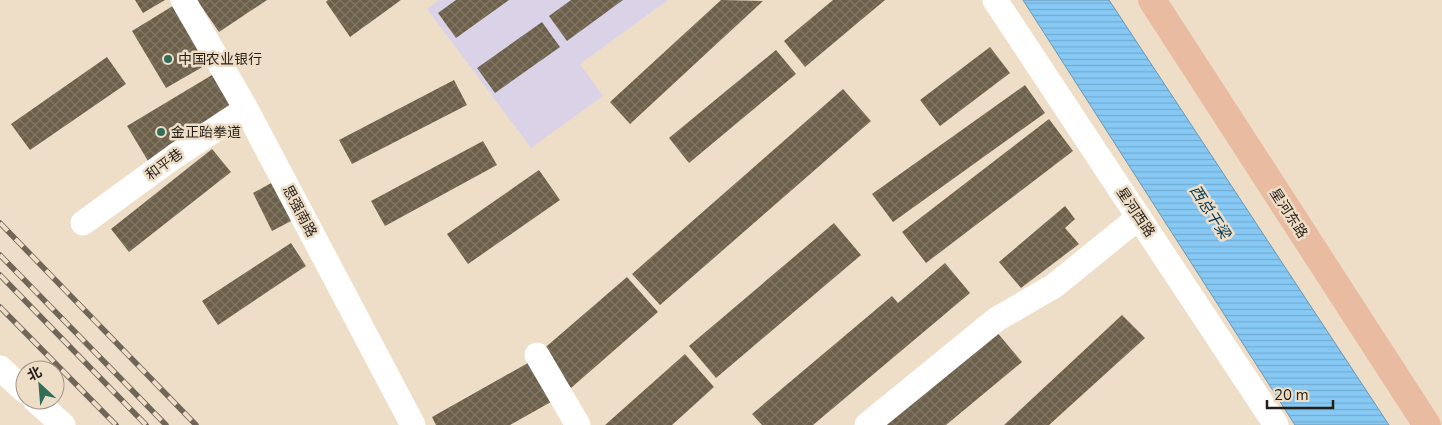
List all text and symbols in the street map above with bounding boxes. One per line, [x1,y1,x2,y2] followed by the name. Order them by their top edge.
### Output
[178,50,262,69] place label: 中国农业银行
[162,53,174,65] marker: 中国农业银行
[171,123,241,142] place label: 金正跆拳道
[155,126,167,138] marker: 金正跆拳道
[142,144,187,184] street label: 和平巷
[1185,181,1236,244] water label: 西总干梁
[278,182,321,240] street label: 思强南路
[1112,184,1159,241] street label: 星河西路
[1265,185,1312,242] street label: 星河东路
[15,360,65,410] north arrow
[24,362,45,385] text: 北
[1267,378,1333,410] scale bar
[1274,385,1309,405] text: 20 m

